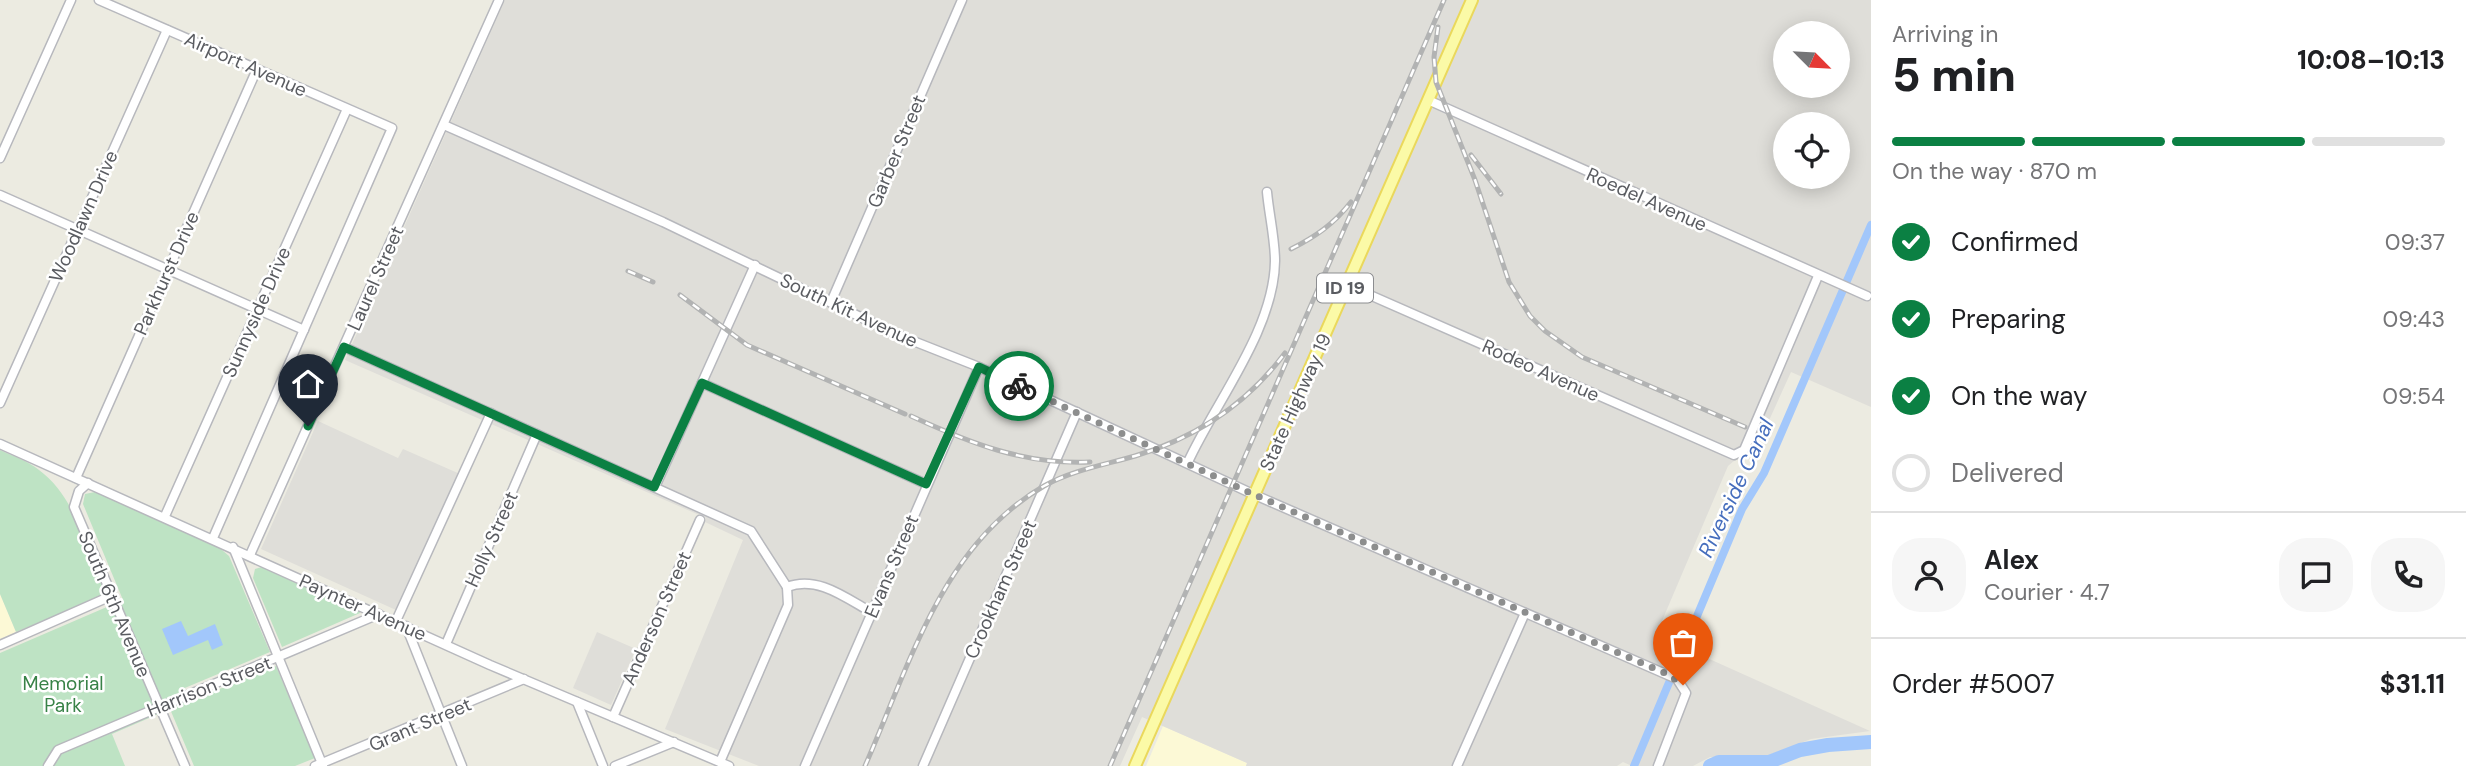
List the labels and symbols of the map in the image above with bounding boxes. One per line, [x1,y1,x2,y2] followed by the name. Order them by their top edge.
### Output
[1773,21,1850,98] north arrow
[181,26,311,103] street label: Airport Avenue
[861,91,931,211] street label: Garber Street
[43,146,124,286] street label: Woodlawn Drive
[1583,162,1711,237] street label: Roedel Avenue
[128,207,205,339] street label: Parkhurst Drive
[341,222,410,334] street label: Laurel Street
[217,243,296,381] street label: Sunnyside Drive
[776,268,922,353] street label: South Kit Avenue
[1317,274,1373,302] road number: ID 19
[1254,329,1337,475] street label: State Highway 19
[1478,333,1603,407] street label: Rodeo Avenue
[984,351,1054,421] courier
[278,354,338,426] pin
[1692,414,1781,562] water label: Riverside Canal
[459,487,524,591] street label: Holly Street
[858,511,924,622] street label: Evans Street
[959,516,1042,663] street label: Crookham Street
[72,527,157,681] street label: South 6th Avenue
[616,547,697,689] street label: Anderson Street
[295,568,430,647] street label: Paynter Avenue
[1653,613,1713,685] pin
[143,650,275,723] street label: Harrison Street
[22,671,104,718] park label: Memorial Park
[365,692,475,757] street label: Grant Street

